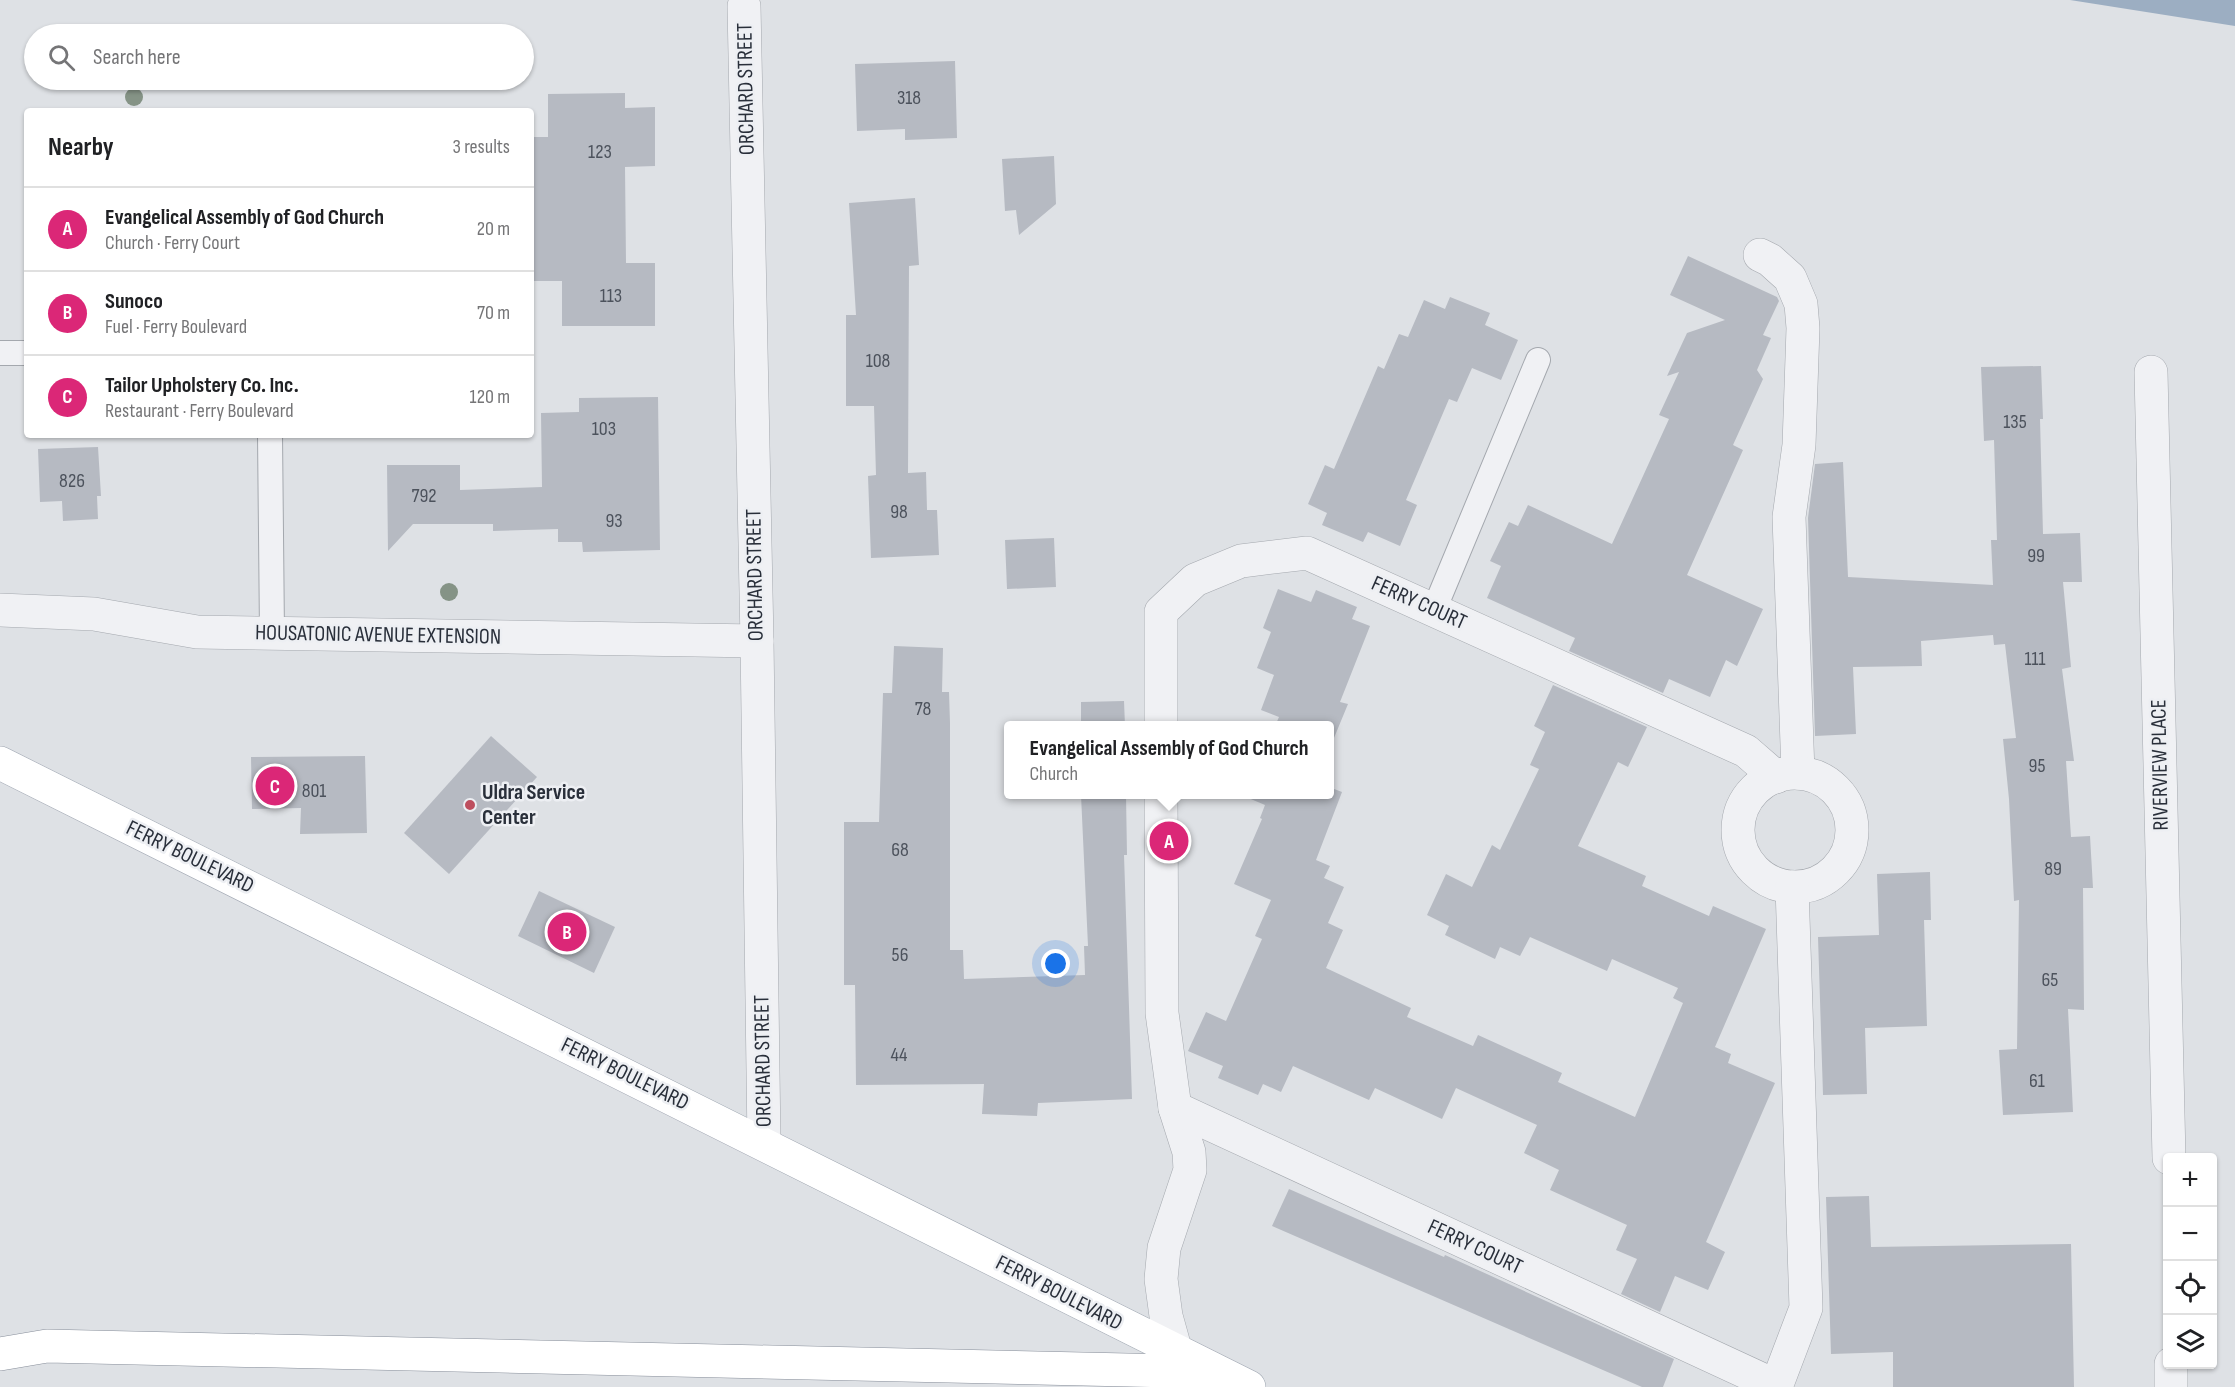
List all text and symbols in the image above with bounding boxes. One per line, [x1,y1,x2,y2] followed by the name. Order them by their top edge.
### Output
[731,23,761,155] street label: ORCHARD STREET
[24,24,534,90] search box
[45,41,78,74] icon: search
[93,44,180,71] text: Search here
[897,86,921,110] house number: 318
[48,132,114,163] text: Nearby
[453,135,510,159] text: 3 results
[588,140,612,164] house number: 123
[105,204,384,231] text: Evangelical Assembly of God Church
[63,217,72,241] text: A
[477,217,510,241] text: 20 m
[105,231,240,255] text: Church · Ferry Court
[600,284,622,308] house number: 113
[105,288,163,315] text: Sunoco
[63,301,72,325] text: B
[477,301,510,325] text: 70 m
[105,315,247,339] text: Fuel · Ferry Boulevard
[866,349,890,373] house number: 108
[105,372,299,399] text: Tailor Upholstery Co. Inc.
[62,385,73,409] text: C
[470,385,510,409] text: 120 m
[105,399,294,423] text: Restaurant · Ferry Boulevard
[2003,410,2027,434] house number: 135
[592,417,616,441] house number: 103
[59,469,85,493] house number: 826
[411,484,437,508] house number: 792
[890,500,908,524] house number: 98
[605,509,623,533] house number: 93
[740,509,770,641] street label: ORCHARD STREET
[2027,544,2045,568] house number: 99
[1367,570,1471,636] street label: FERRY COURT
[255,619,501,651] street label: HOUSATONIC AVENUE EXTENSION
[2025,647,2046,671] house number: 111
[915,697,931,721] house number: 78
[2145,699,2175,831] street label: RIVERVIEW PLACE
[1004,721,1334,799] popup
[1029,735,1309,762] text: Evangelical Assembly of God Church
[2029,754,2045,778] house number: 95
[1029,762,1078,786] text: Church
[256,764,294,808] pin: C
[302,779,326,803] house number: 801
[482,779,585,831] place label: Uldra Service Center
[463,798,477,812] marker: Uldra Service Center
[122,814,258,900] street label: FERRY BOULEVARD
[1150,818,1188,864] pin: A
[891,838,909,862] house number: 68
[2044,857,2062,881] house number: 89
[548,910,586,954] pin: B
[892,943,908,967] house number: 56
[1041,949,1070,978] your location
[2042,968,2058,992] house number: 65
[748,995,778,1127] street label: ORCHARD STREET
[557,1031,693,1117] street label: FERRY BOULEVARD
[891,1043,907,1067] house number: 44
[2029,1069,2045,1093] house number: 61
[2163,1153,2217,1369] map controls
[2163,1153,2217,1207] button: +
[2163,1207,2217,1261] button: −
[1423,1213,1527,1281] street label: FERRY COURT
[991,1249,1127,1337] street label: FERRY BOULEVARD
[2163,1261,2217,1315] button: locate
[2163,1315,2217,1369] button: layers

